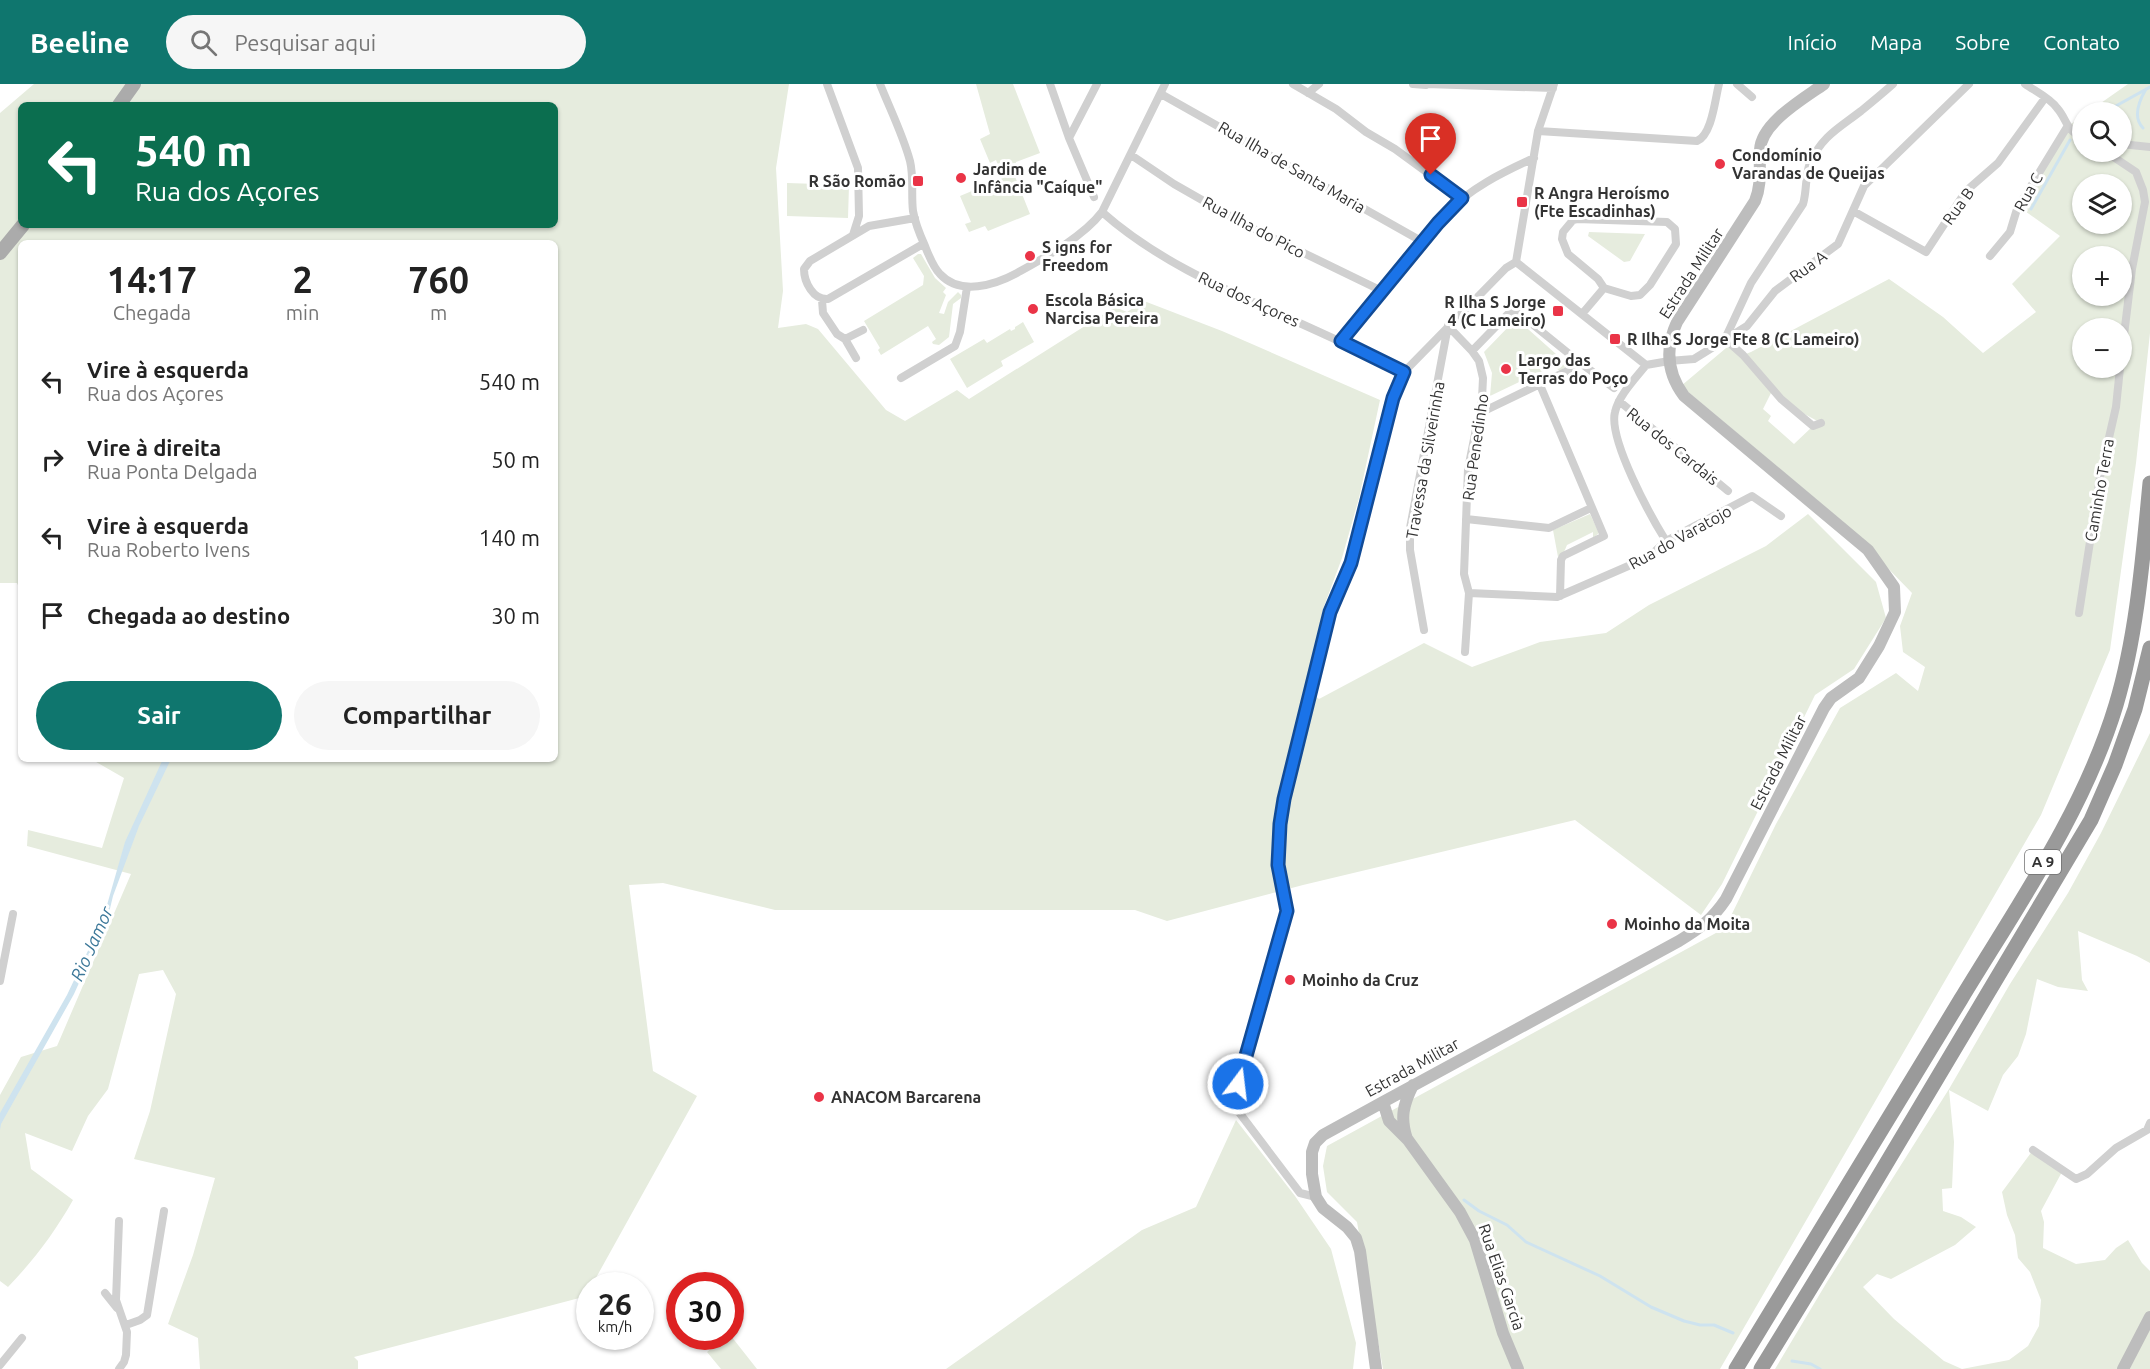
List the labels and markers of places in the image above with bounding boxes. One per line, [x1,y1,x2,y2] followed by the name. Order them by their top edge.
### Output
[1405,113,1456,175] pin
[1732,146,1885,182] place label: Condomínio Varandas de Queijas
[1713,157,1727,171] marker: Condomínio Varandas de Queijas
[973,160,1102,196] place label: Jardim de Infância "Caíque"
[954,171,968,185] marker: Jardim de Infância "Caíque"
[808,172,906,190] place label: R São Romão
[911,174,925,188] marker: R São Romão
[1534,184,1670,221] place label: R Angra Heroísmo (Fte Escadinhas)
[1515,195,1529,209] marker: R Angra Heroísmo (Fte Escadinhas)
[1042,238,1113,274] place label: S igns for Freedom
[1023,249,1037,263] marker: S igns for Freedom
[1045,291,1159,327] place label: Escola Básica Narcisa Pereira
[1444,293,1546,330] place label: R Ilha S Jorge 4 (C Lameiro)
[1026,302,1040,316] marker: Escola Básica Narcisa Pereira
[1551,304,1565,318] marker: R Ilha S Jorge 4 (C Lameiro)
[1627,330,1860,349] place label: R Ilha S Jorge Fte 8 (C Lameiro)
[1608,332,1622,346] marker: R Ilha S Jorge Fte 8 (C Lameiro)
[1518,351,1629,388] place label: Largo das Terras do Poço
[1499,362,1513,376] marker: Largo das Terras do Poço
[1624,915,1750,933] place label: Moinho da Moita
[1605,917,1619,931] marker: Moinho da Moita
[1302,971,1419,989] place label: Moinho da Cruz
[1283,973,1297,987] marker: Moinho da Cruz
[831,1088,981,1106] place label: ANACOM Barcarena
[812,1090,826,1104] marker: ANACOM Barcarena

